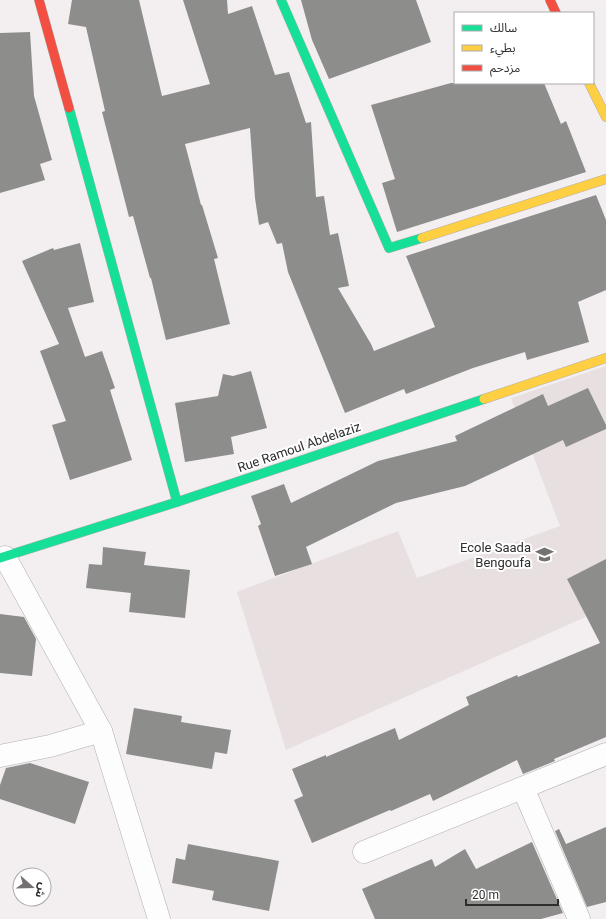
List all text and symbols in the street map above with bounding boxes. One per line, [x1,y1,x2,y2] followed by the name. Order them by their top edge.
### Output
[454,12,594,84] legend
[490,21,517,35] text: سالك
[490,41,516,58] text: بطيء
[490,61,520,77] text: مزدحم
[236,419,363,475] street label: Rue Ramoul Abdelaziz
[460,540,531,570] place label: Ecole Saada Bengoufa
[534,544,554,564] school or university icon: Ecole Saada Bengoufa
[12,867,52,907] north arrow
[32,881,50,900] text: ش
[466,881,558,907] scale bar
[472,888,499,902] text: 20 m

